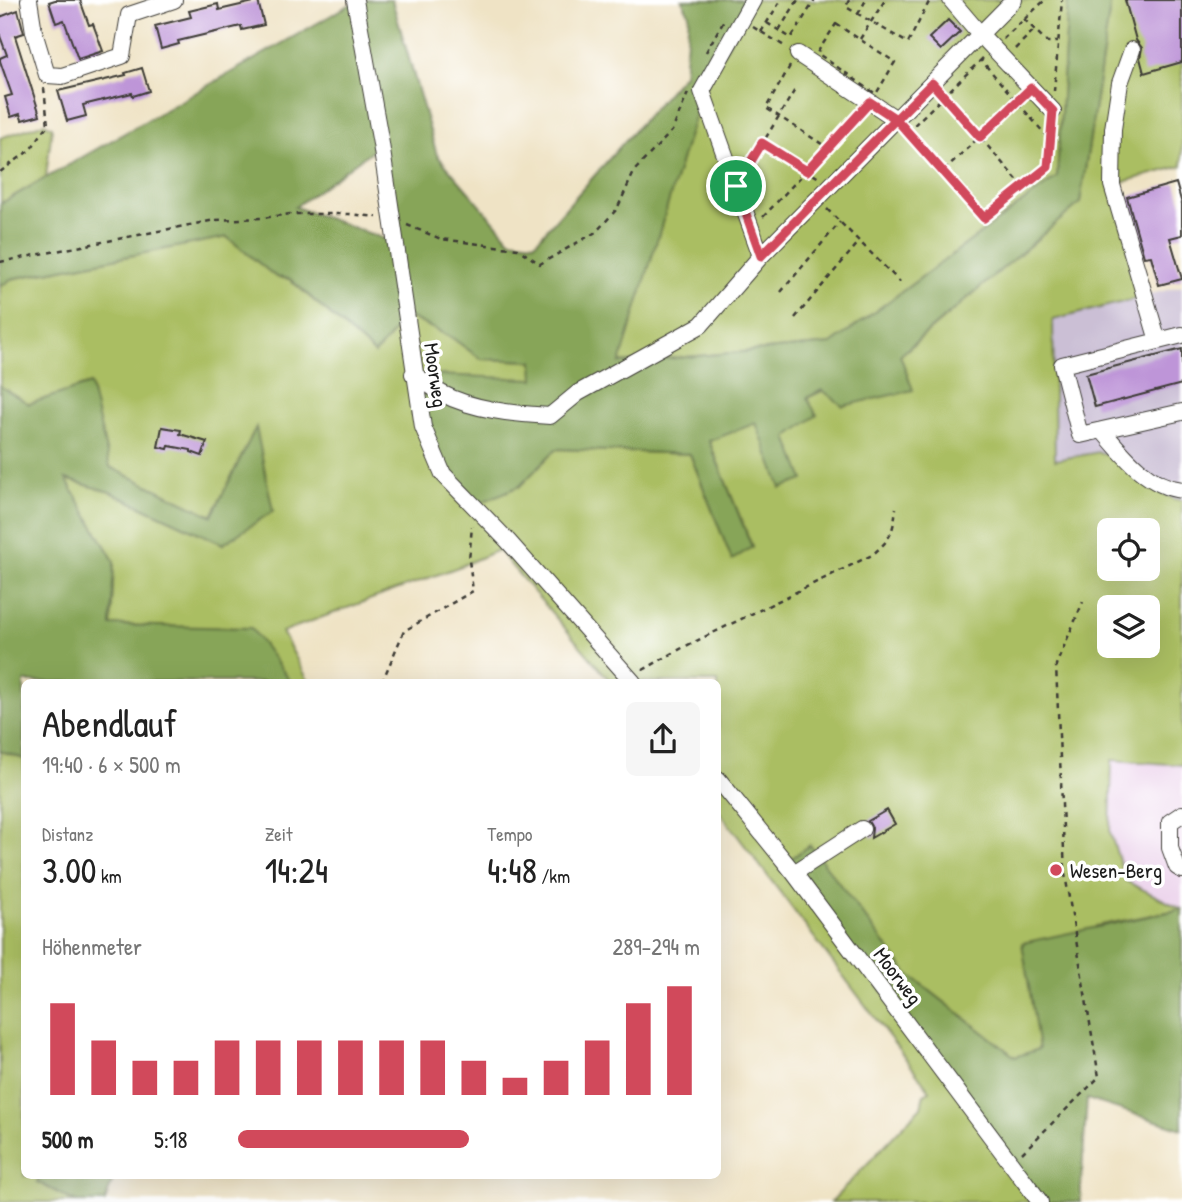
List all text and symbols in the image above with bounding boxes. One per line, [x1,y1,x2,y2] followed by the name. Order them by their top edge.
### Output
[706,156,766,216] pin
[717,167,755,205] icon: arrive
[417,341,455,409] street label: Moorweg
[1097,518,1160,658] map controls
[1097,518,1160,581] button: locate
[1097,595,1160,658] button: layers
[42,697,177,749] text: Abendlauf
[626,702,700,776] button: share
[42,749,181,780] text: 19:40 · 6 × 500 m
[42,821,93,847] text: Distanz
[265,821,293,847] text: Zeit
[487,821,533,847] text: Tempo
[42,847,97,894] text: 3.00
[265,847,328,894] text: 14:24
[487,847,537,894] text: 4:48
[1070,856,1162,885] place label: Wesen-Berg
[1048,862,1064,878] marker: Wesen-Berg
[97,863,122,889] text: km
[537,863,570,889] text: /km
[42,931,142,962] text: Höhenmeter
[612,931,700,962] text: 289–294 m
[867,941,929,1011] street label: Moorweg
[42,1124,93,1155] text: 500 m
[154,1124,187,1155] text: 5:18

